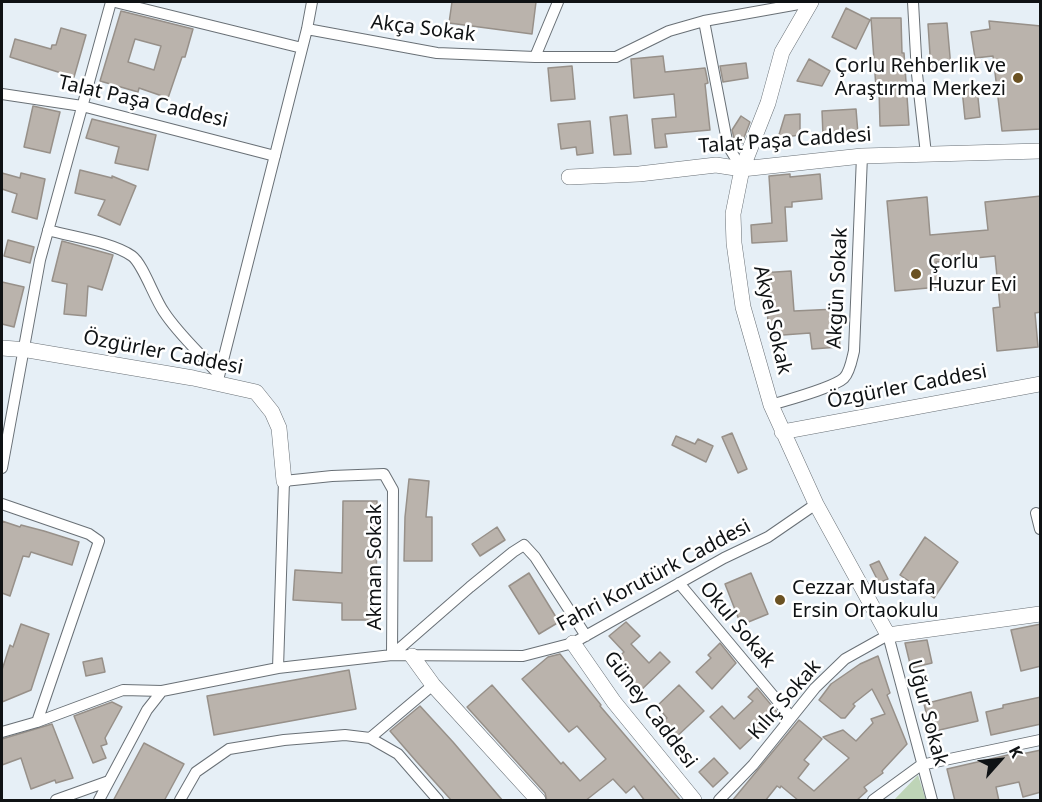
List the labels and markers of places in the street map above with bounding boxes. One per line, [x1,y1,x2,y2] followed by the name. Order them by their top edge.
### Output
[835,54,1006,101] place label: Çorlu Rehberlik ve Araştırma Merkezi
[1011,71,1025,85] marker: Çorlu Rehberlik ve Araştırma Merkezi
[928,250,1017,297] place label: Çorlu Huzur Evi
[909,267,923,281] marker: Çorlu Huzur Evi
[792,576,939,623] place label: Cezzar Mustafa Ersin Ortaokulu
[773,593,787,607] marker: Cezzar Mustafa Ersin Ortaokulu

